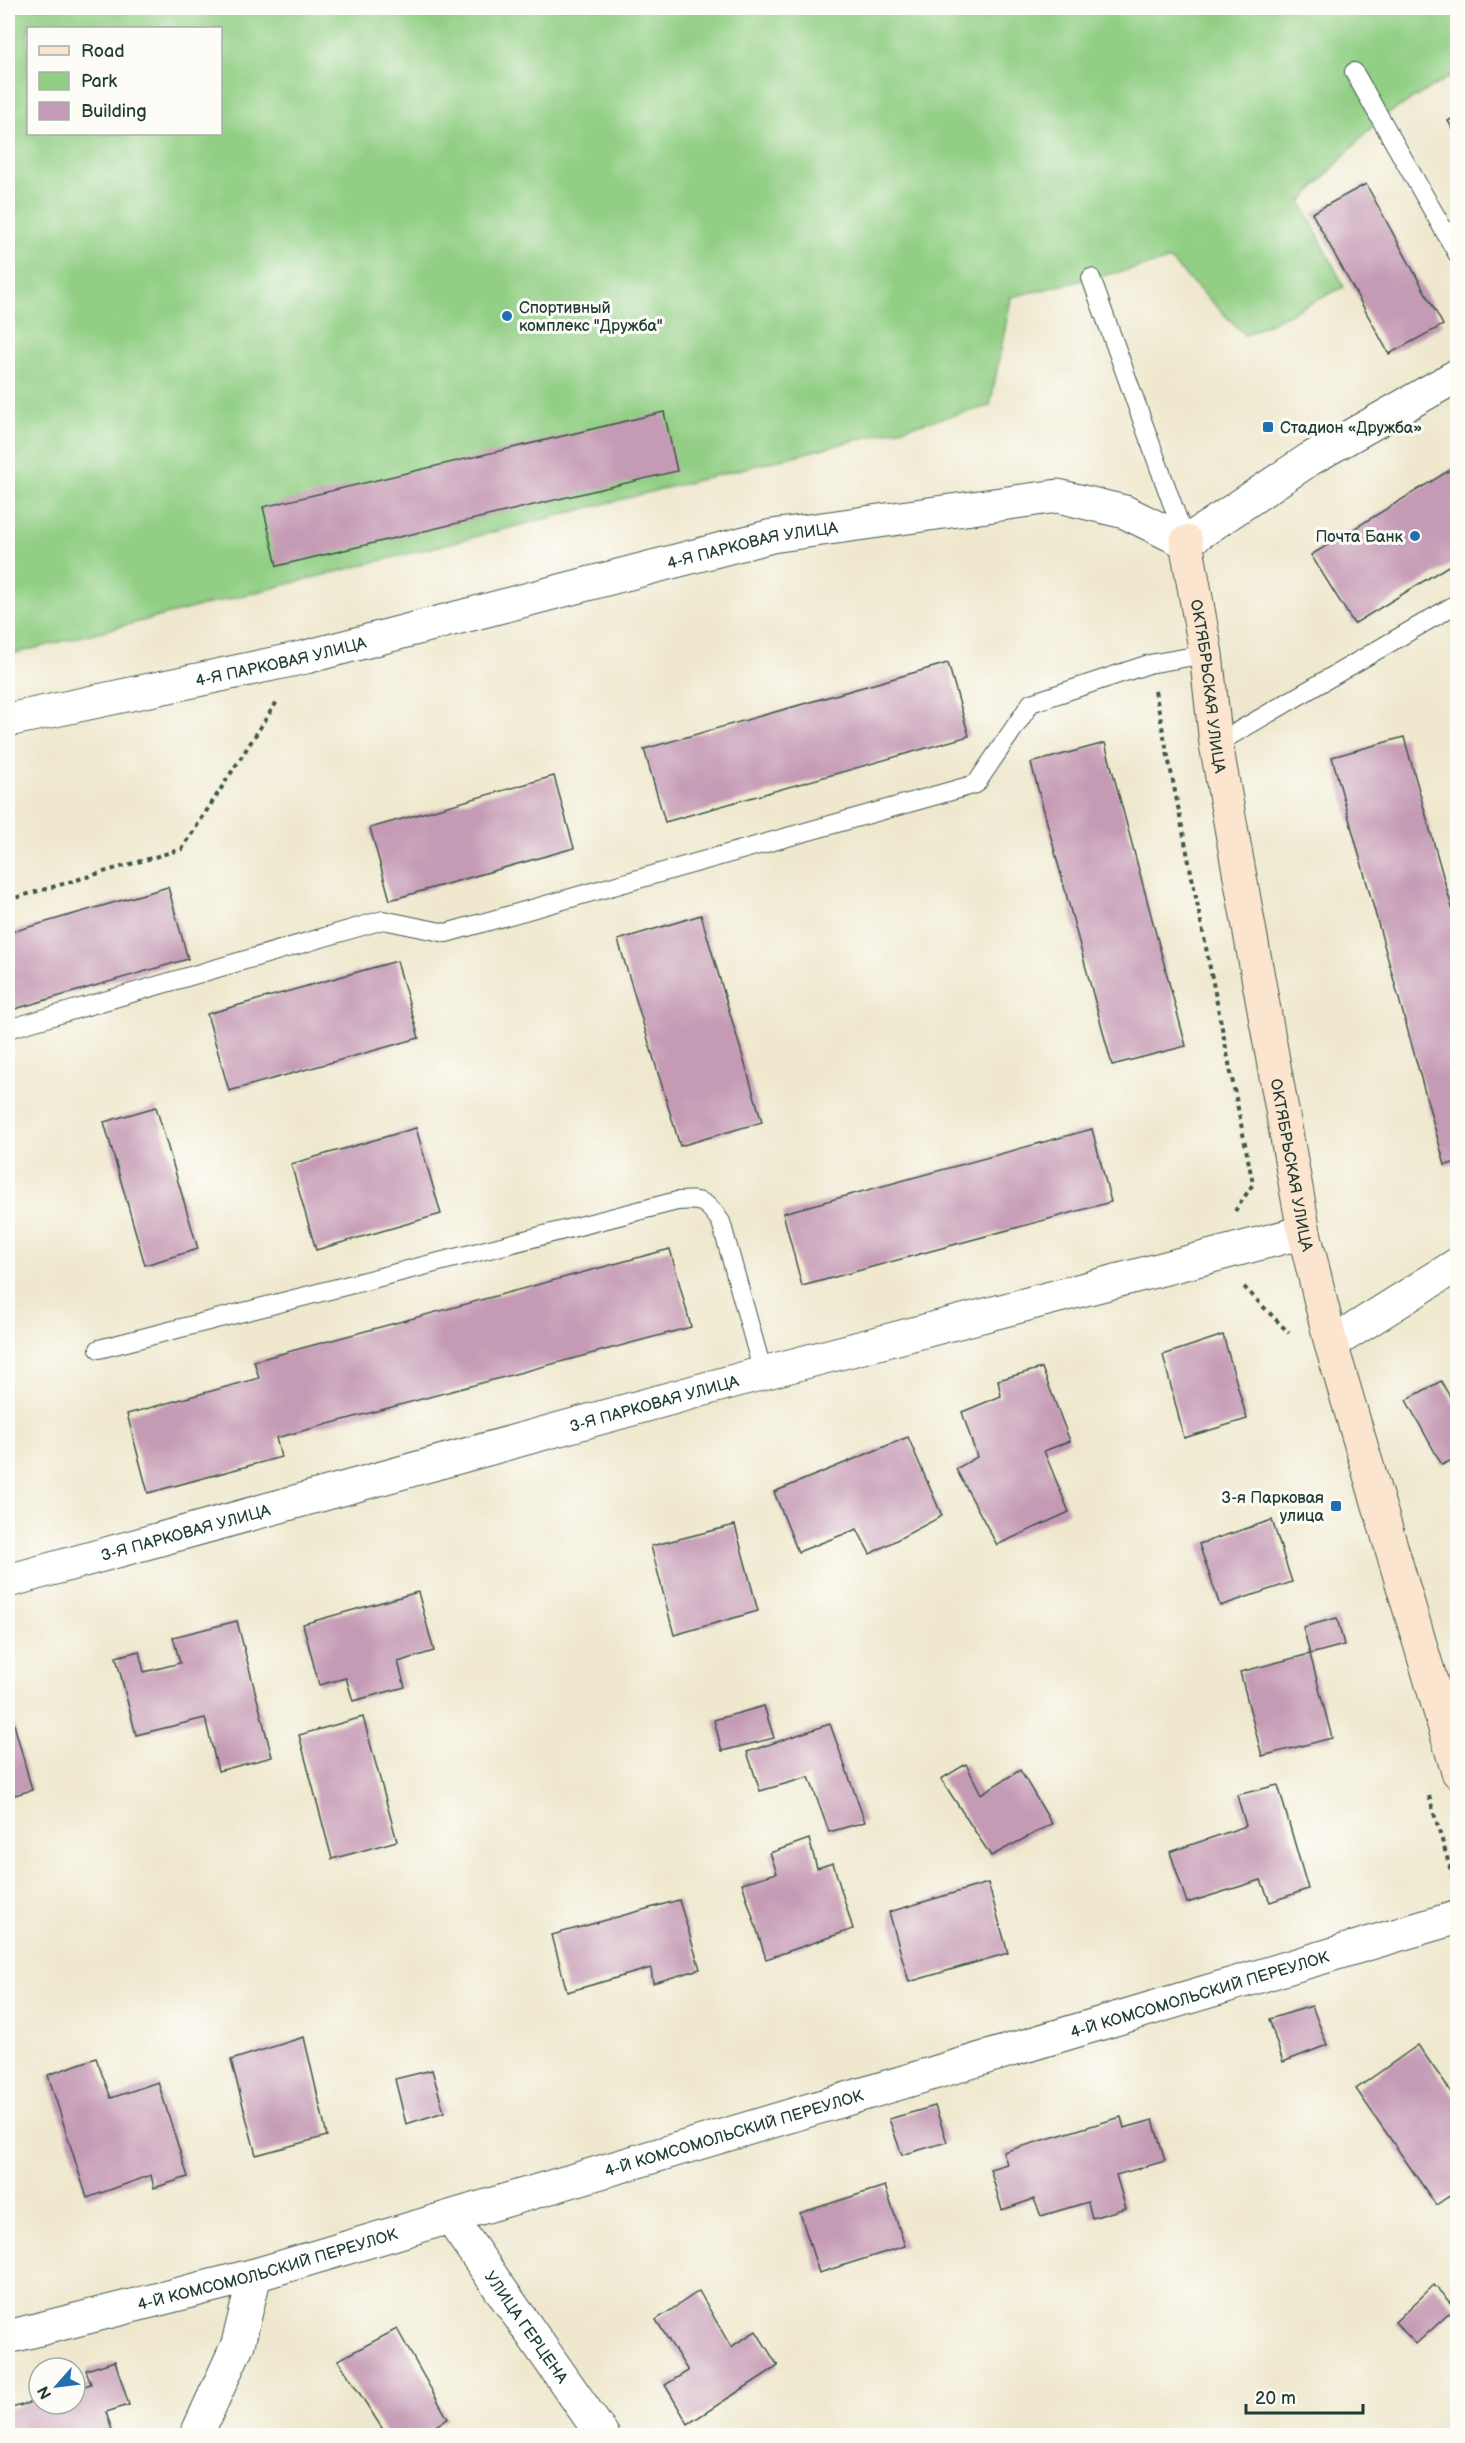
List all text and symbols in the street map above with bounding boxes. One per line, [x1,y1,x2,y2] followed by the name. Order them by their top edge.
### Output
[27,27,222,135] legend
[81,41,125,62] text: Road
[81,71,117,92] text: Park
[81,101,147,122] text: Building
[519,299,663,336] place label: Спортивный комплекс "Дружба"
[500,309,514,323] marker: Спортивный комплекс "Дружба"
[1280,419,1422,438] place label: Стадион «Дружба»
[1261,420,1275,434] marker: Стадион «Дружба»
[665,519,839,574] street label: 4-Я ПАРКОВАЯ УЛИЦА
[1315,528,1403,547] place label: Почта Банк
[1408,529,1422,543] marker: Почта Банк
[1185,598,1229,775] street label: ОКТЯБРЬСКАЯ УЛИЦА
[194,634,369,691] street label: 4-Я ПАРКОВАЯ УЛИЦА
[1266,1077,1316,1254] street label: ОКТЯБРЬСКАЯ УЛИЦА
[568,1372,741,1437] street label: 3-Я ПАРКОВАЯ УЛИЦА
[1221,1489,1325,1526] place label: 3-я Парковая улица
[1329,1499,1343,1513] marker: 3-я Парковая улица
[99,1501,273,1566] street label: 3-Я ПАРКОВАЯ УЛИЦА
[1068,1948,1332,2043] street label: 4-Й КОМСОМОЛЬСКИЙ ПЕРЕУЛОК
[602,2086,866,2181] street label: 4-Й КОМСОМОЛЬСКИЙ ПЕРЕУЛОК
[136,2225,400,2315] street label: 4-Й КОМСОМОЛЬСКИЙ ПЕРЕУЛОК
[480,2268,571,2388] street label: УЛИЦА ГЕРЦЕНА
[27,2356,87,2416] north arrow
[1246,2377,1363,2415] scale bar
[34,2383,56,2402] text: N
[1255,2388,1296,2409] text: 20 m

